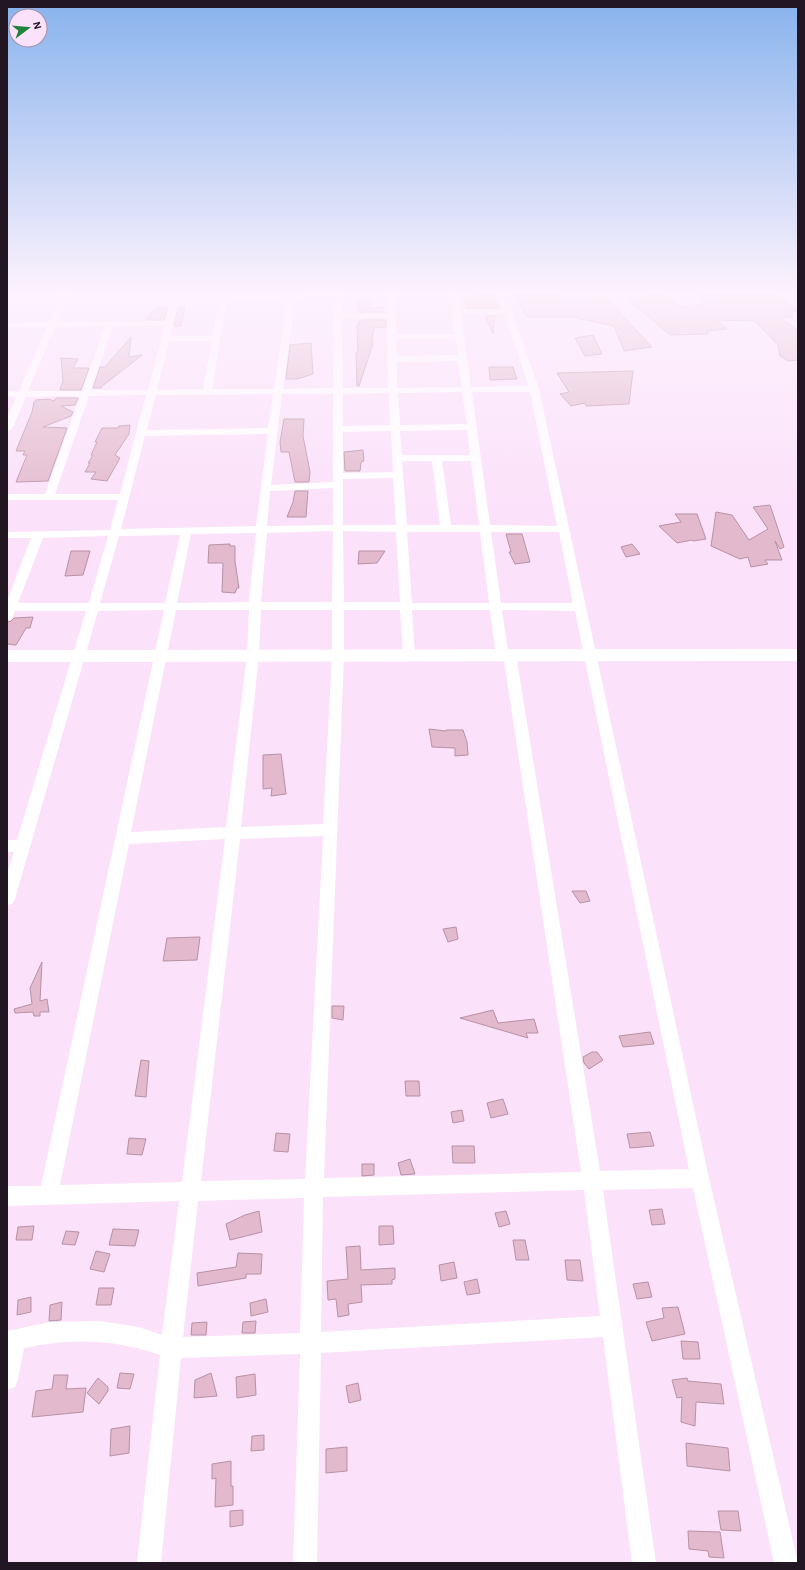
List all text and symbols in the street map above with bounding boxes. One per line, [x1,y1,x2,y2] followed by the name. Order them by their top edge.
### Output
[8,8,48,48] north arrow
[31,20,43,31] text: N

